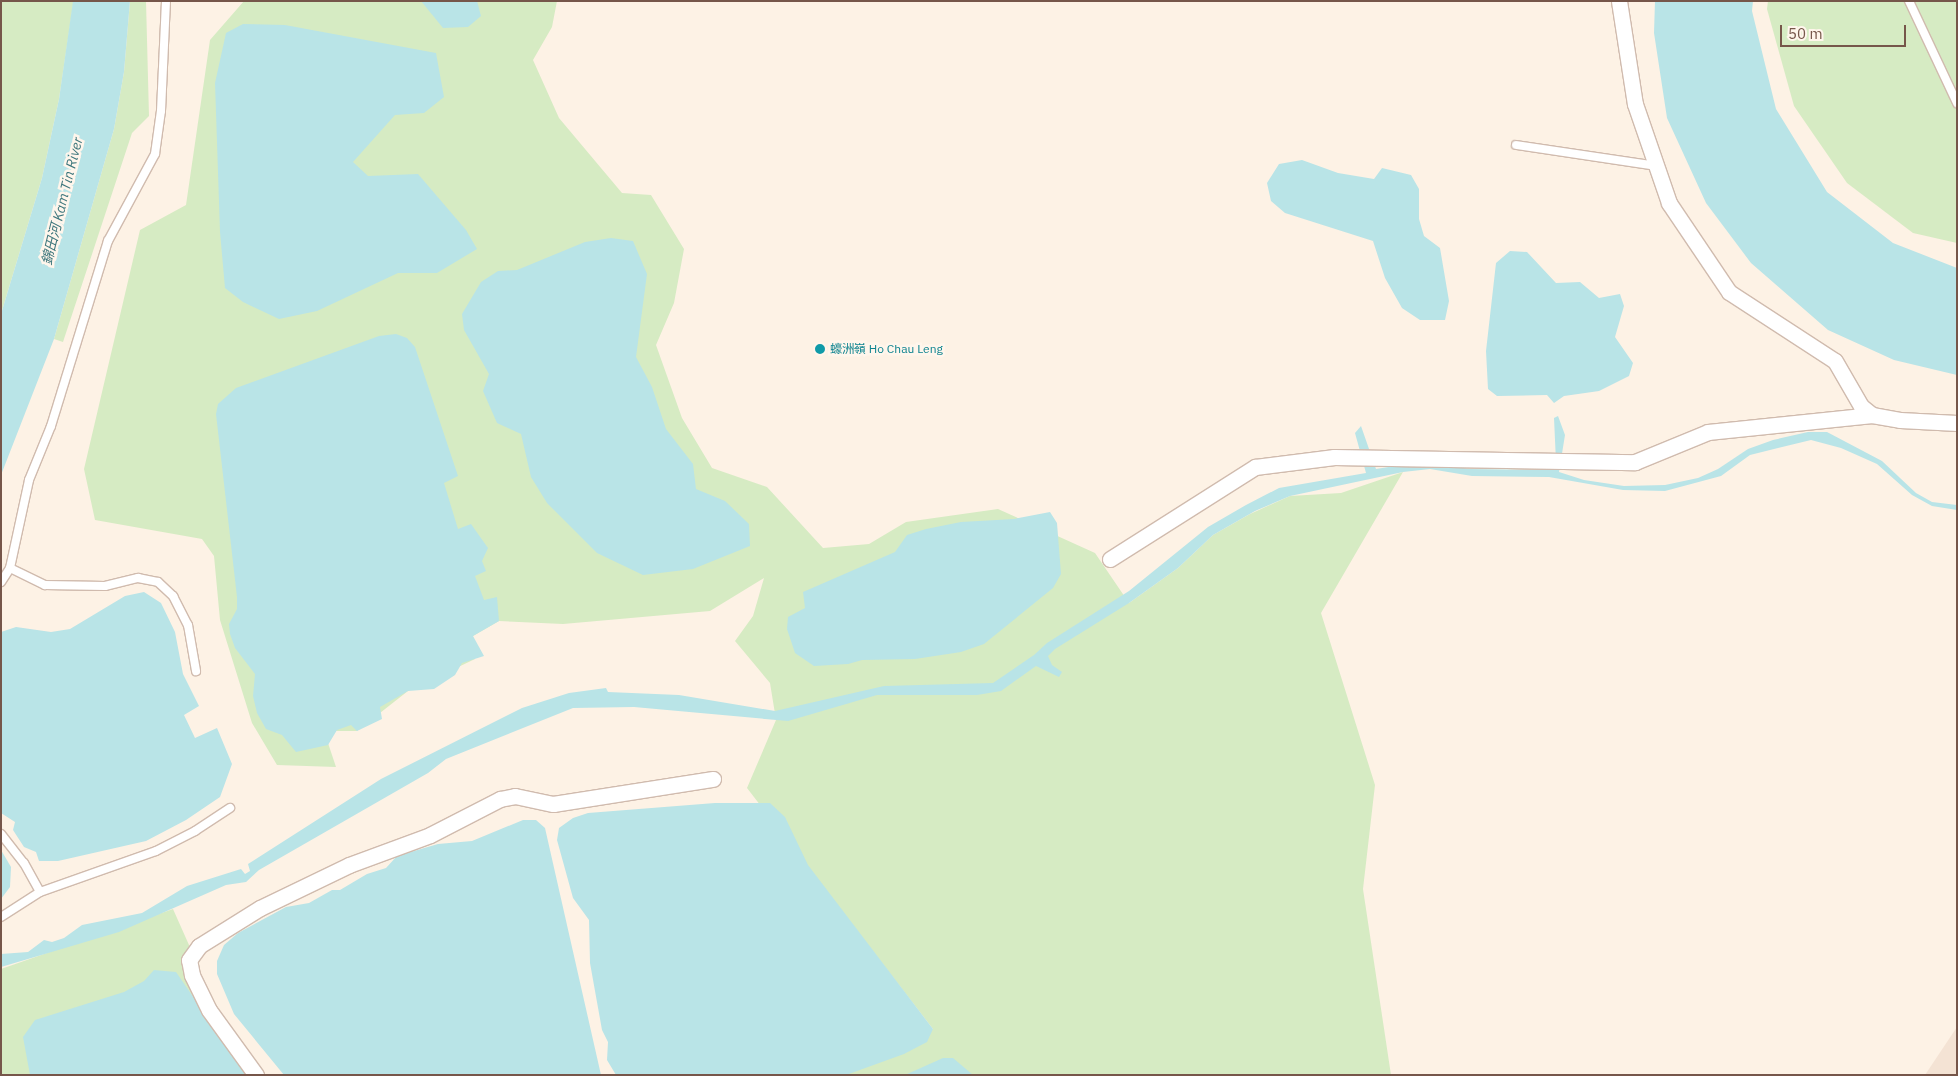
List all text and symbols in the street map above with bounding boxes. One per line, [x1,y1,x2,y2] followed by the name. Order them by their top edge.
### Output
[1783,15,1909,47] scale bar
[1788,24,1823,43] text: 50 m
[38,136,86,266] water label: 錦田河 Kam Tin River
[830,342,943,356] place label: 蠔洲嶺 Ho Chau Leng
[814,343,826,355] marker: 蠔洲嶺 Ho Chau Leng

